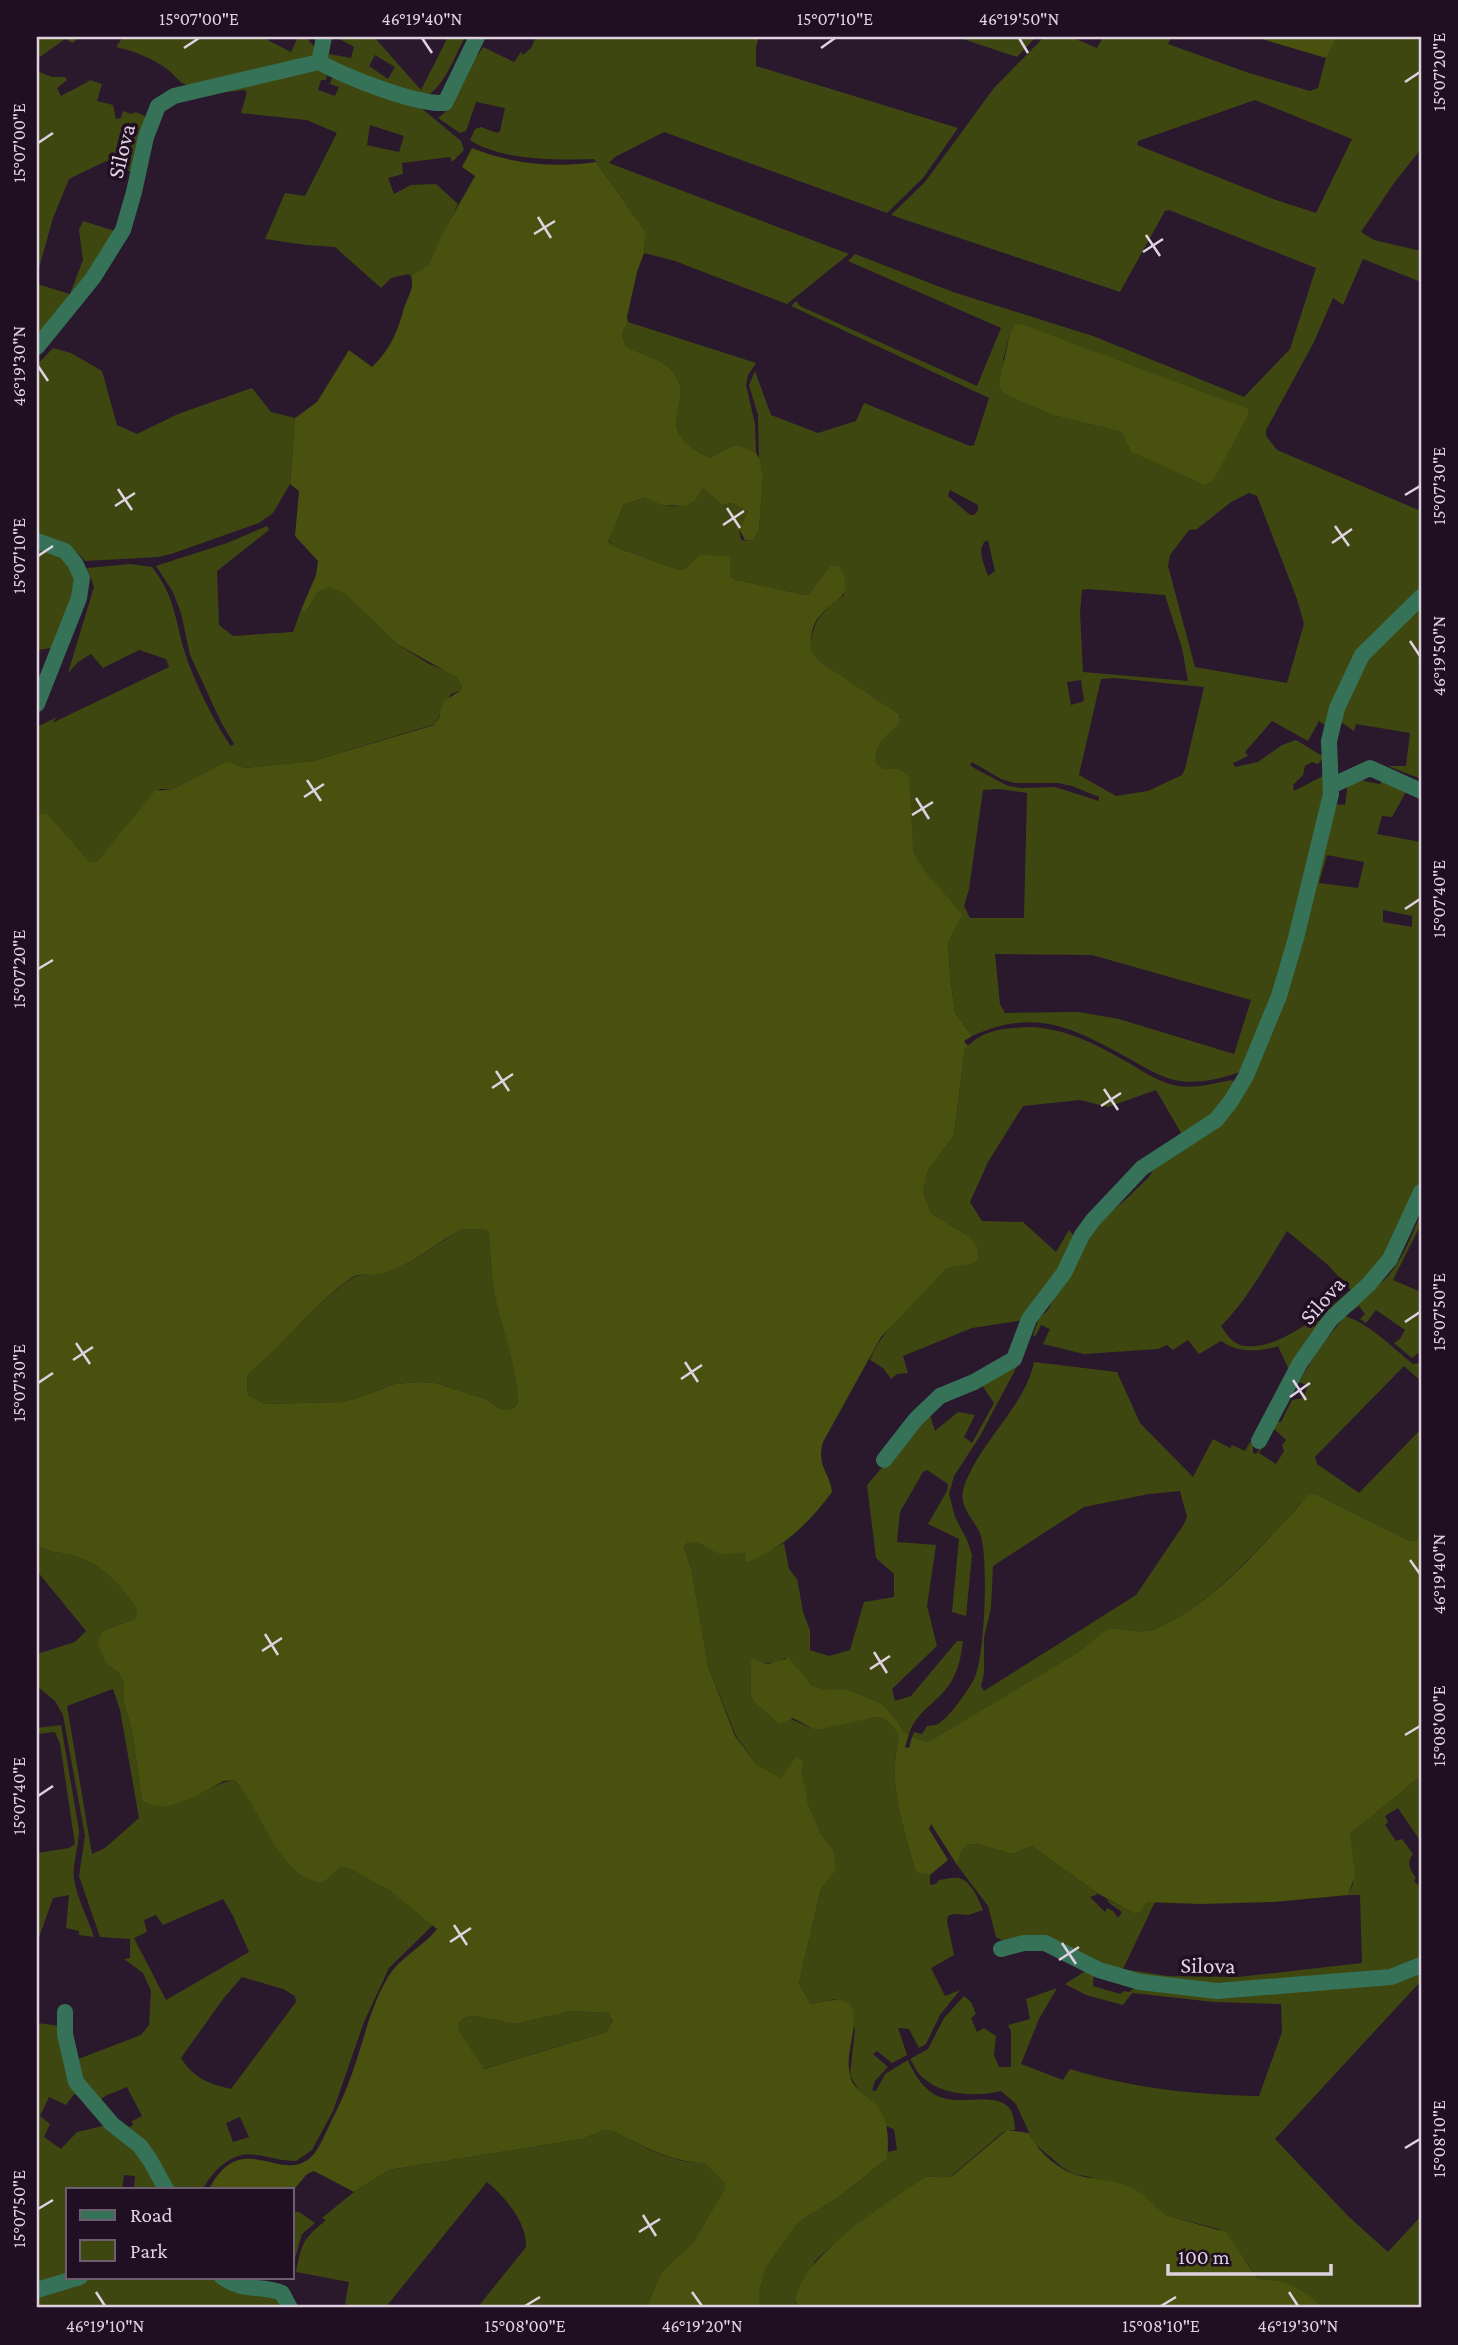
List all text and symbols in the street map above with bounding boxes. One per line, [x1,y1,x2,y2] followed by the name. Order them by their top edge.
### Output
[159,9,239,29] text: 15°07'00"E
[382,9,463,29] text: 46°19'40"N
[797,9,873,29] text: 15°07'10"E
[979,9,1059,29] text: 46°19'50"N
[1429,33,1449,111] text: 15°07'20"E
[9,103,29,183] text: 15°07'00"E
[102,121,140,181] street label: Silova
[9,325,29,406] text: 46°19'30"N
[1429,447,1449,525] text: 15°07'30"E
[9,518,29,594] text: 15°07'10"E
[1429,616,1449,696] text: 46°19'50"N
[1429,860,1449,938] text: 15°07'40"E
[9,930,29,1008] text: 15°07'20"E
[1294,1271,1350,1329] street label: Silova
[1429,1273,1449,1351] text: 15°07'50"E
[9,1344,29,1422] text: 15°07'30"E
[1429,1533,1449,1614] text: 46°19'40"N
[1429,1685,1449,1767] text: 15°08'00"E
[9,1757,29,1835] text: 15°07'40"E
[1180,1952,1236,1978] street label: Silova
[1429,2100,1449,2178] text: 15°08'10"E
[9,2170,29,2248] text: 15°07'50"E
[66,2188,294,2278] legend
[130,2203,173,2227] text: Road
[1168,2233,1330,2277] scale bar
[130,2239,167,2263] text: Park
[1178,2245,1230,2269] text: 100 m
[66,2316,145,2336] text: 46°19'10"N
[484,2316,566,2336] text: 15°08'00"E
[661,2316,743,2336] text: 46°19'20"N
[1122,2316,1200,2336] text: 15°08'10"E
[1258,2316,1339,2336] text: 46°19'30"N

